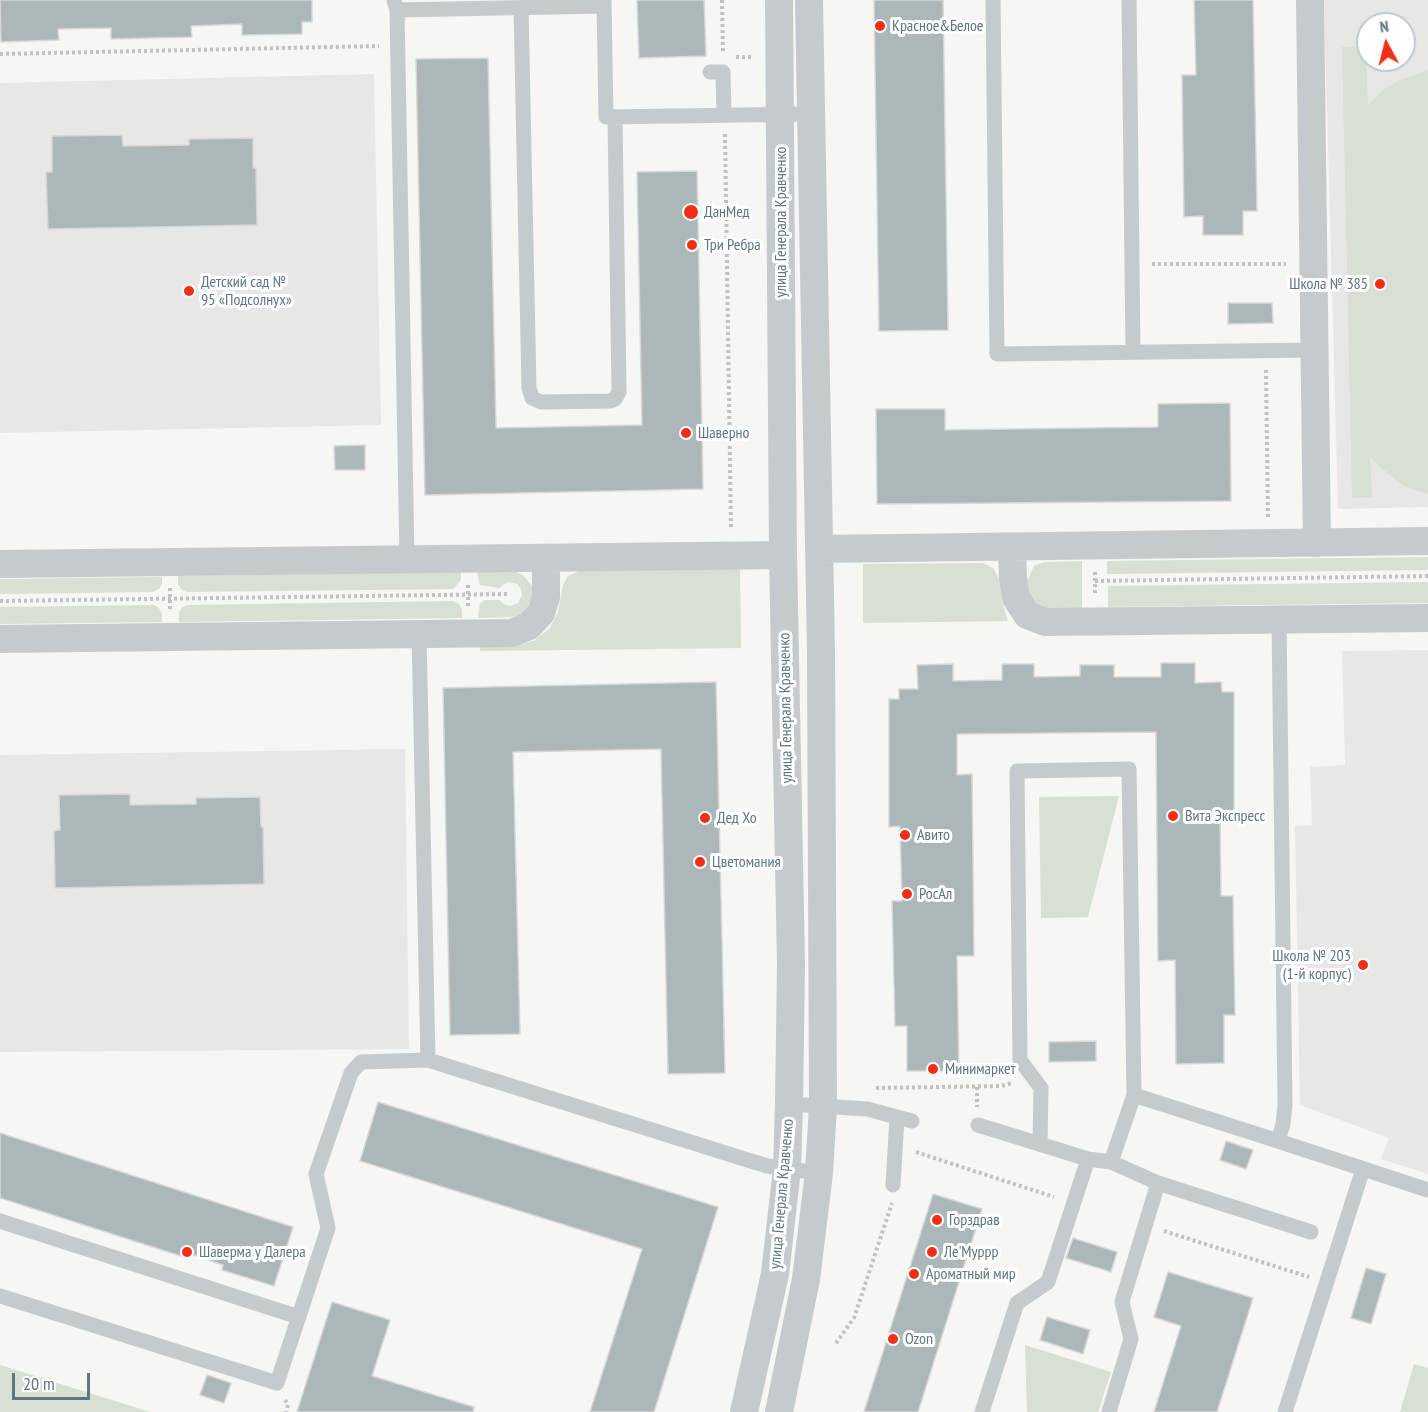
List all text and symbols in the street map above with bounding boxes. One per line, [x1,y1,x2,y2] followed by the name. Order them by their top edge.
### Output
[1356,12,1416,72] north arrow
[892,16,983,36] place label: Красное&Белое
[1379,16,1390,37] text: N
[873,19,887,33] marker: Красное&Белое
[771,147,791,297] street label: улица Генерала Кравченко
[704,202,750,222] place label: ДанМед
[682,203,700,221] marker: ДанМед
[704,235,761,255] place label: Три Ребра
[685,238,699,252] marker: Три Ребра
[201,272,292,310] place label: Детский сад № 95 «Подсолнух»
[1289,274,1368,294] place label: Школа № 385
[1373,277,1387,291] marker: Школа № 385
[182,284,196,298] marker: Детский сад № 95 «Подсолнух»
[698,423,749,443] place label: Шаверно
[679,426,693,440] marker: Шаверно
[775,632,797,784] street label: улица Генерала Кравченко
[1185,806,1265,826] place label: Вита Экспресс
[717,808,757,828] place label: Дед Хо
[1166,809,1180,823] marker: Вита Экспресс
[698,811,712,825] marker: Дед Хо
[917,825,950,845] place label: Авито
[898,828,912,842] marker: Авито
[712,852,781,872] place label: Цветомания
[693,855,707,869] marker: Цветомания
[919,884,952,904] place label: РосАл
[900,887,914,901] marker: РосАл
[1272,946,1351,984] place label: Школа № 203 (1-й корпус)
[1356,958,1370,972] marker: Школа № 203 (1-й корпус)
[945,1059,1016,1079] place label: Минимаркет
[926,1062,940,1076] marker: Минимаркет
[766,1118,798,1270] street label: улица Генерала Кравченко
[949,1210,1000,1230] place label: Горздрав
[930,1213,944,1227] marker: Горздрав
[199,1242,306,1262] place label: Шаверма у Далера
[944,1242,998,1262] place label: Ле'Муррр
[180,1245,194,1259] marker: Шаверма у Далера
[925,1245,939,1259] marker: Ле'Муррр
[926,1264,1016,1284] place label: Ароматный мир
[907,1267,921,1281] marker: Ароматный мир
[905,1329,933,1349] place label: Ozon
[886,1332,900,1346] marker: Ozon
[15,1361,93,1399] scale bar
[23,1372,55,1395] text: 20 m

